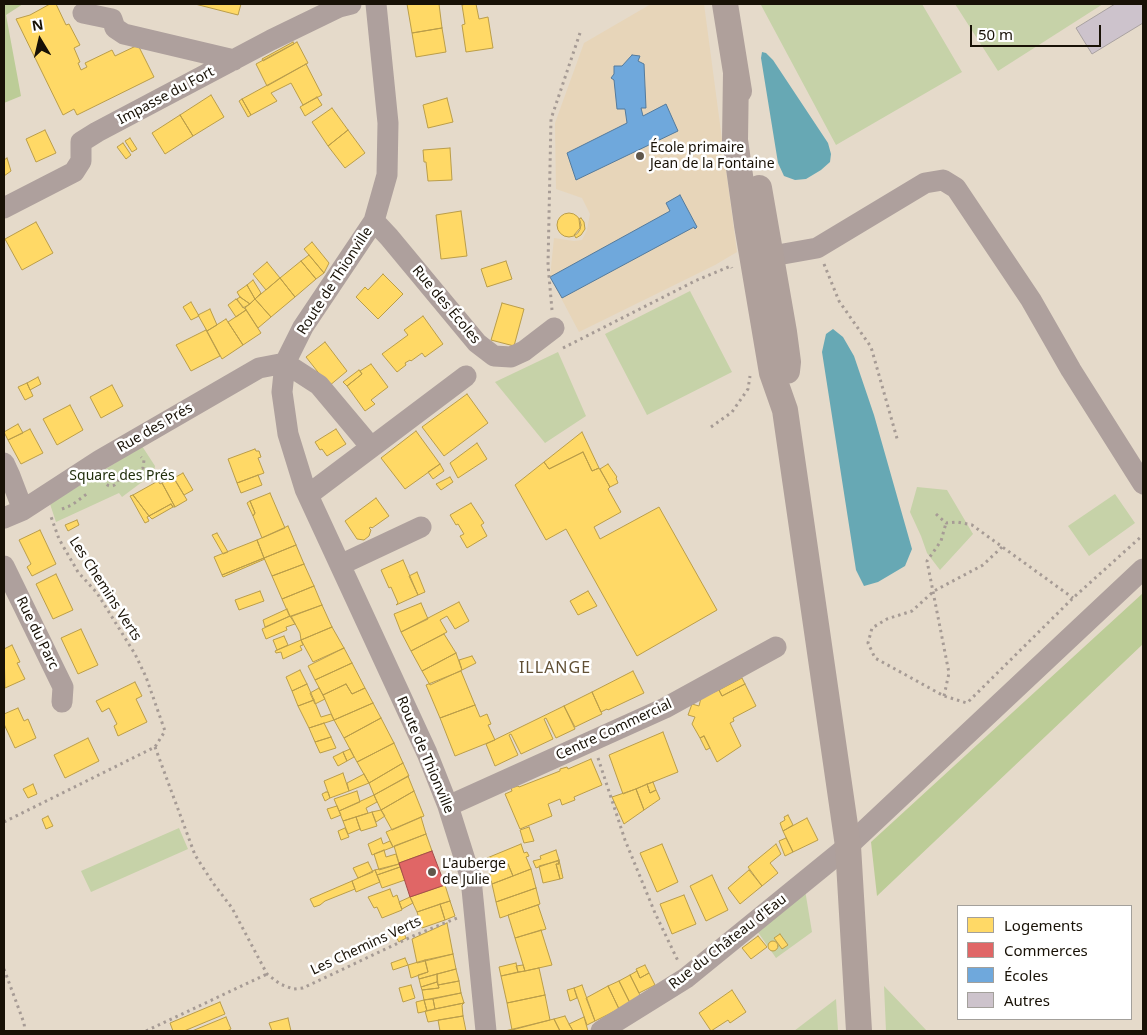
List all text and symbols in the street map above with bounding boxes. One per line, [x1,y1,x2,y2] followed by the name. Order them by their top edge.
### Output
[30,14,45,35] text: N
[15,15,65,65] north arrow
[972,15,1103,47] scale bar
[978,24,1013,44] text: 50 m
[115,64,217,128] street label: Impasse du Fort
[650,140,775,172] place label: École primaire Jean de la Fontaine
[634,150,646,162] marker: École primaire Jean de la Fontaine
[294,224,376,338] street label: Route de Thionville
[408,262,484,348] street label: Rue des Écoles
[114,400,196,456] street label: Rue des Prés
[69,468,175,484] park label: Square des Prés
[65,534,145,644] street label: Les Chemins Verts
[12,594,62,672] street label: Rue du Parc
[518,658,592,678] district label: ILLANGE
[393,694,457,816] street label: Route de Thionville
[553,696,675,764] street label: Centre Commercial
[442,856,506,889] place label: L'auberge de Julie
[426,866,438,878] marker: L'auberge de Julie
[666,891,790,993] street label: Rue du Château d'Eau
[957,905,1132,1020] legend
[308,913,424,979] street label: Les Chemins Verts
[1004,915,1083,935] text: Logements
[1004,940,1088,960] text: Commerces
[1004,965,1048,985] text: Écoles
[1004,990,1050,1010] text: Autres

